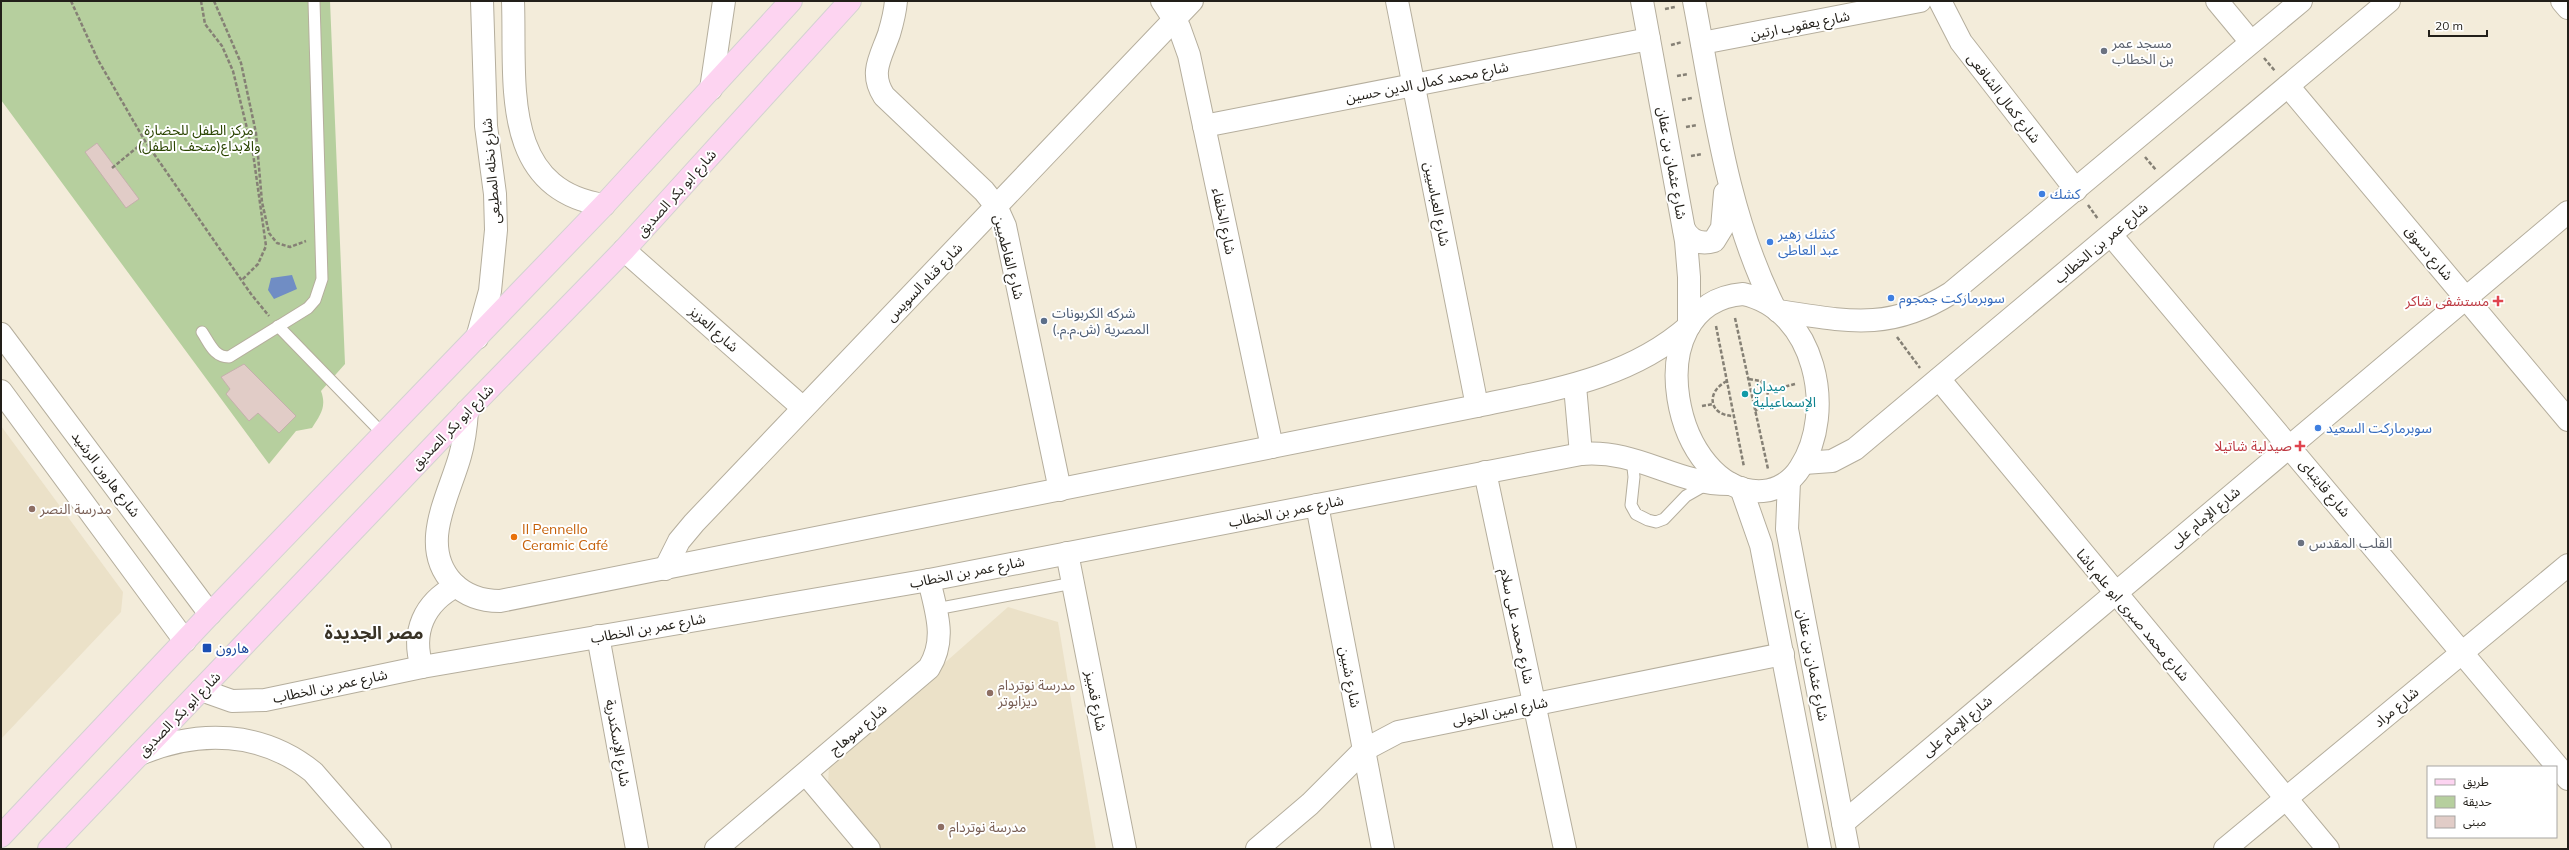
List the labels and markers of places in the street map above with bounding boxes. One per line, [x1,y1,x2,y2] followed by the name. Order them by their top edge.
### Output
[2111,34,2174,68] place label: مسجد عمر بن الخطاب
[2099,46,2109,56] marker: مسجد عمر بن الخطاب
[2050,185,2081,203] place label: كشك
[2037,189,2047,199] marker: كشك
[1777,225,1839,259] place label: كشك زهير عبد العاطى
[1765,237,1775,247] marker: كشك زهير عبد العاطى
[1899,289,2005,309] place label: سوبرماركت جمجوم
[2404,292,2489,310] place label: مستشفى شاكر
[1886,293,1896,303] marker: سوبرماركت جمجوم
[2492,295,2504,307] marker: مستشفى شاكر
[1052,304,1149,340] place label: شركه الكربونات المصرية (ش.م.م.)
[1039,316,1049,326] marker: شركه الكربونات المصرية (ش.م.م.)
[1753,377,1816,412] place label: ميدان الإسماعيلية
[1740,389,1750,399] marker: ميدان الإسماعيلية
[2326,419,2432,437] place label: سوبرماركت السعيد
[2313,423,2323,433] marker: سوبرماركت السعيد
[2215,437,2292,455] place label: صيدلية شاتيلا
[2295,441,2305,451] marker: صيدلية شاتيلا
[39,500,112,518] place label: مدرسة النصر
[27,504,37,514] marker: مدرسة النصر
[522,520,608,554] place label: Il Pennello Ceramic Café
[509,532,519,542] marker: Il Pennello Ceramic Café
[2309,534,2392,552] place label: القلب المقدس
[2296,538,2306,548] marker: القلب المقدس
[216,639,249,657] place label: هارون
[201,642,213,654] marker: هارون
[997,676,1075,710] place label: مدرسة نوتردام ديزابوتر
[985,688,995,698] marker: مدرسة نوتردام ديزابوتر
[949,818,1026,838] place label: مدرسة نوتردام
[936,822,946,832] marker: مدرسة نوتردام

